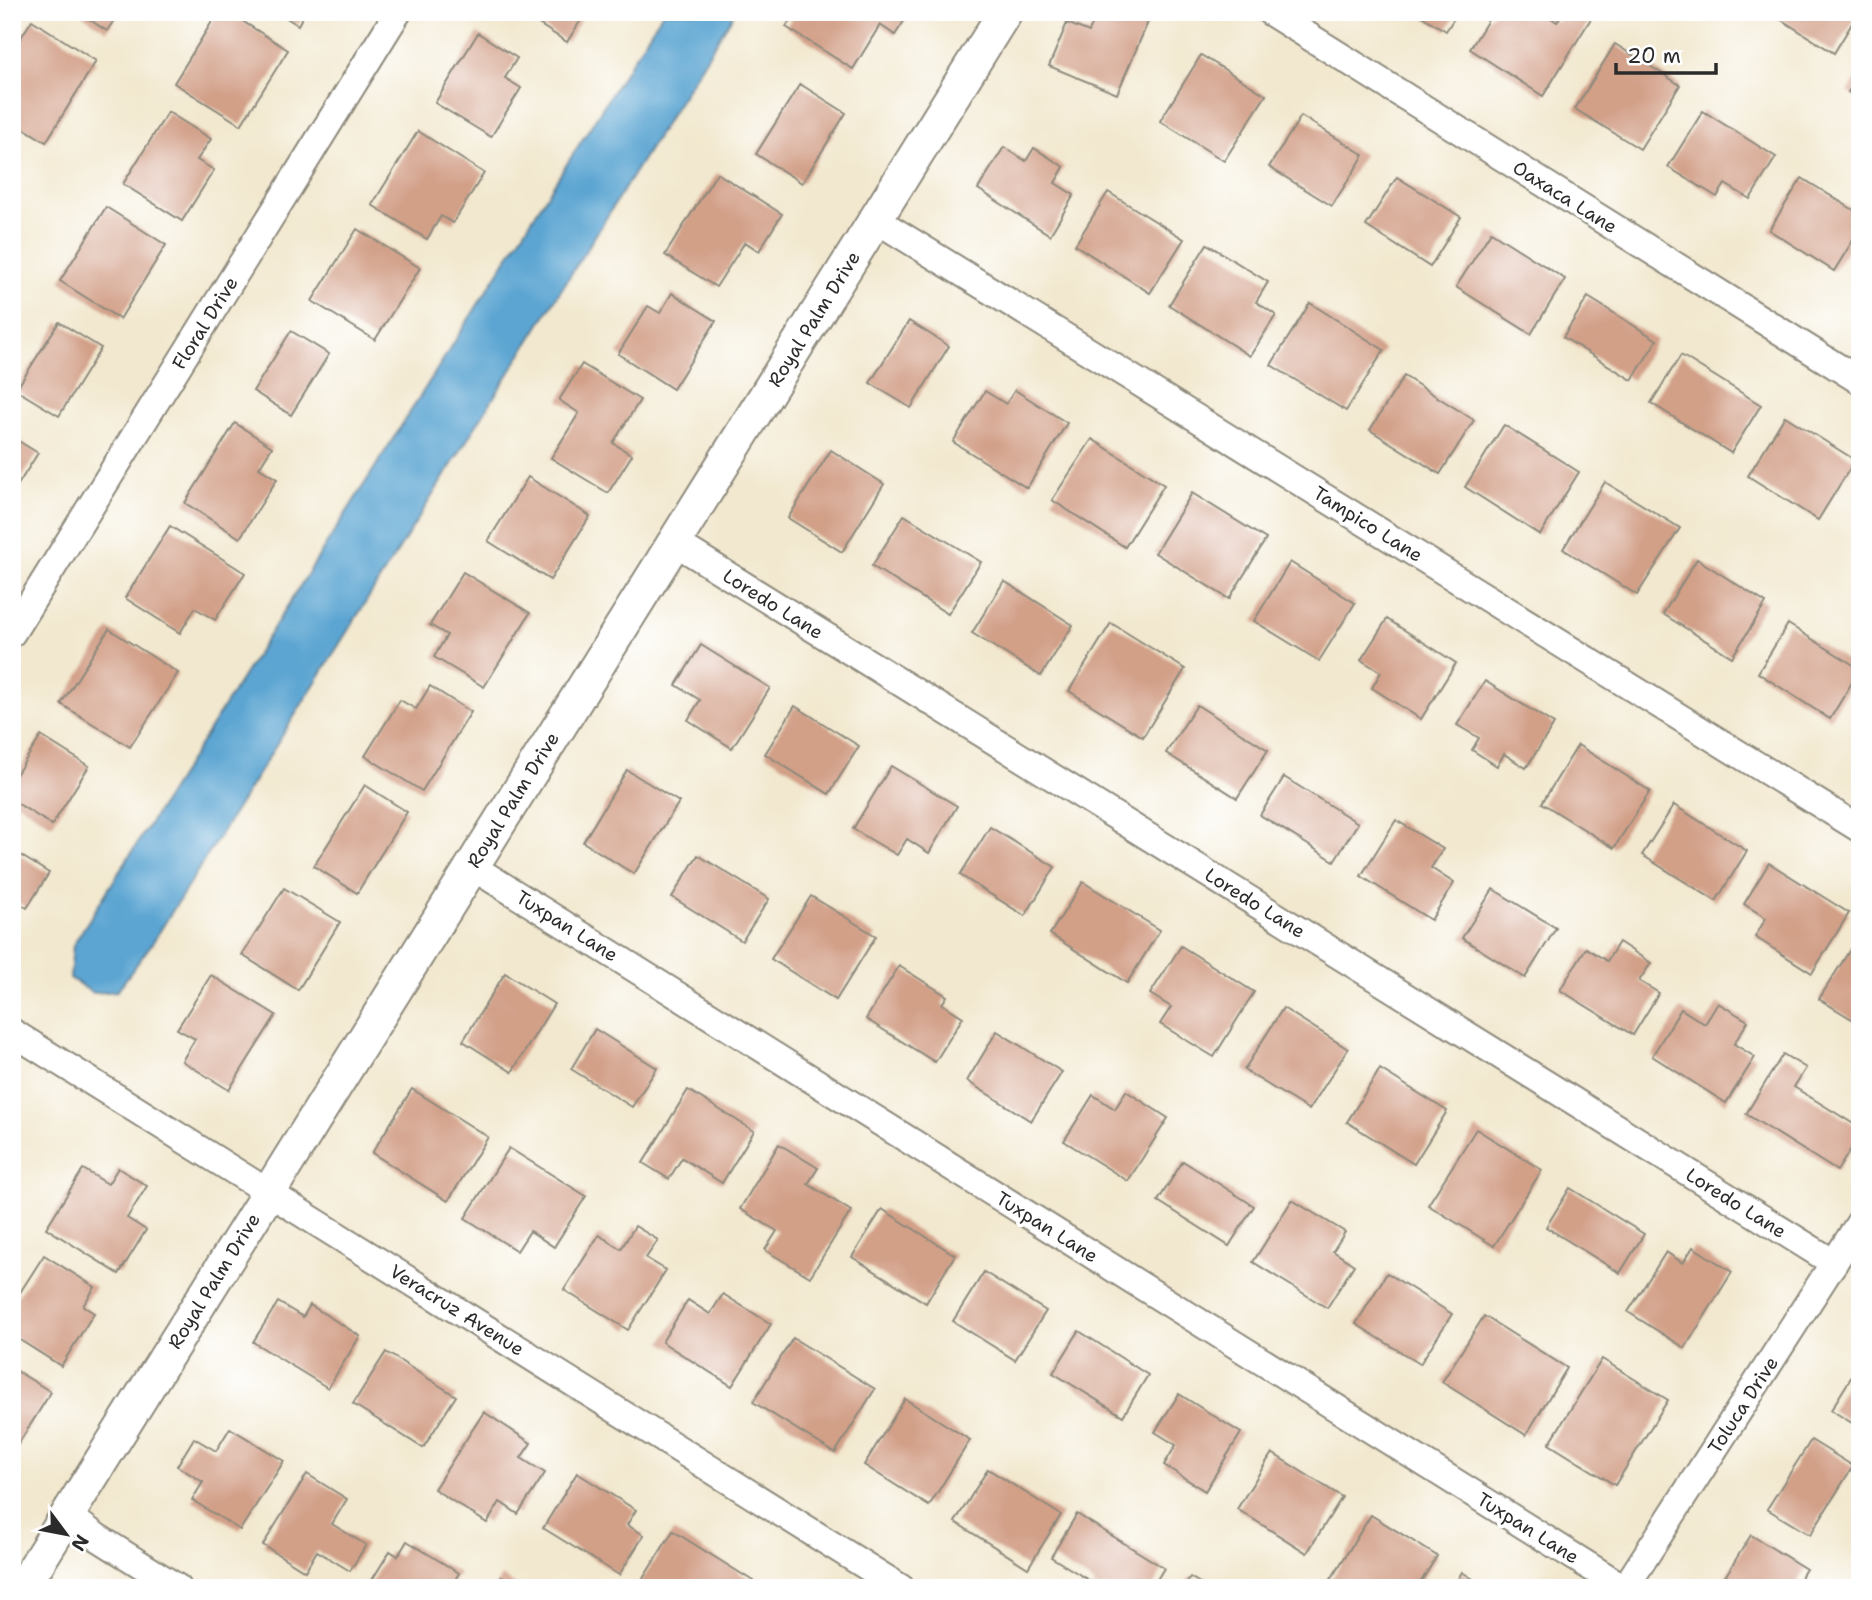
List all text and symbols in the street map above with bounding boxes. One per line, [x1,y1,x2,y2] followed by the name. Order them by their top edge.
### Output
[1616,32,1716,76] scale bar
[1627,42,1681,70] text: 20 m
[1508,155,1622,239] street label: Oaxaca Lane
[762,246,866,392] street label: Royal Palm Drive
[166,272,244,374] street label: Floral Drive
[1309,480,1427,568] street label: Tampico Lane
[718,563,828,645] street label: Loredo Lane
[461,727,565,873] street label: Royal Palm Drive
[1200,862,1310,944] street label: Loredo Lane
[511,885,623,967] street label: Tuxpan Lane
[1681,1162,1791,1244] street label: Loredo Lane
[991,1186,1103,1268] street label: Tuxpan Lane
[162,1208,266,1354] street label: Royal Palm Drive
[385,1259,529,1361] street label: Veracruz Avenue
[1702,1352,1784,1458] street label: Toluca Drive
[1472,1487,1584,1569] street label: Tuxpan Lane
[32,1498,102,1568] north arrow
[65,1530,95,1556] text: N

